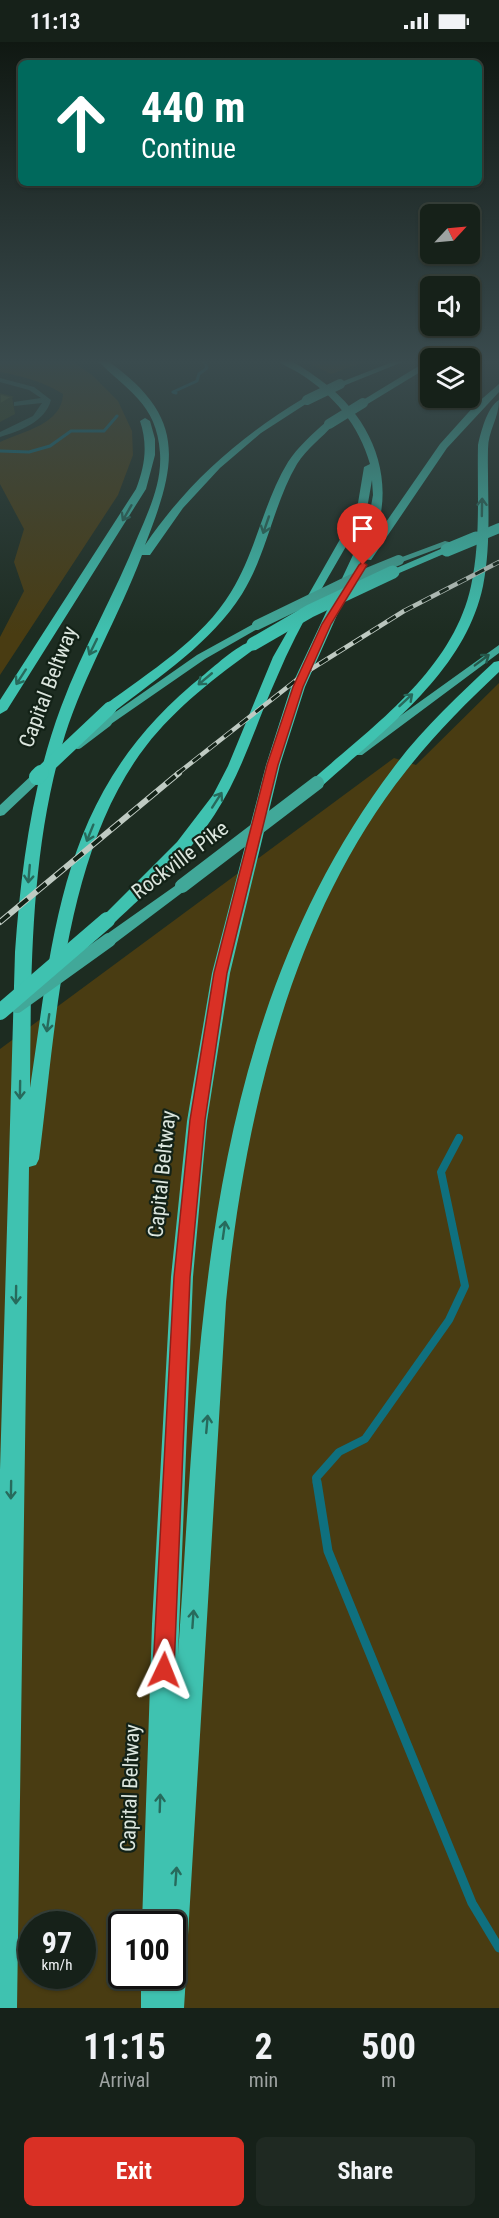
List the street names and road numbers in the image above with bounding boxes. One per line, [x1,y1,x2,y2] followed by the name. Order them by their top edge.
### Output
[14,623,82,751] street label: Capital Beltway
[127,816,233,904] street label: Rockville Pike
[143,1109,181,1239] street label: Capital Beltway
[116,1724,144,1852] street label: Capital Beltway

